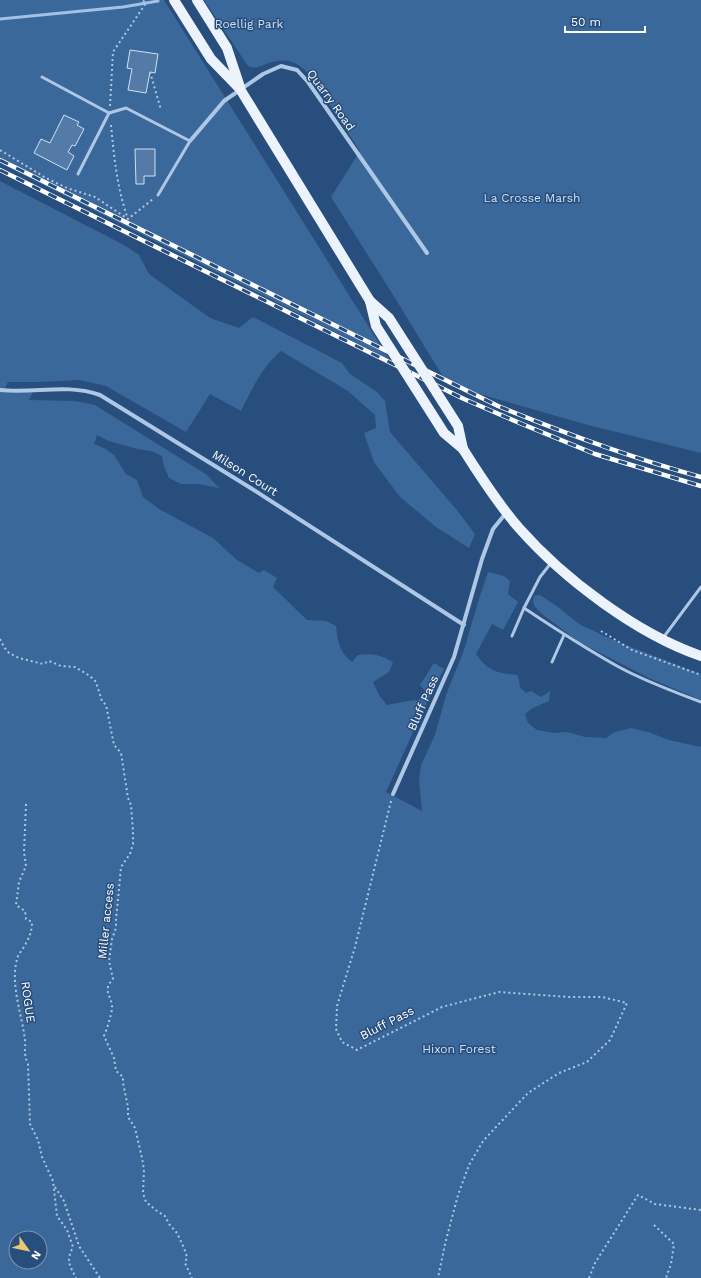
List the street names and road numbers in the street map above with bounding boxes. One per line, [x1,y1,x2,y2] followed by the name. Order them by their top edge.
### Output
[304,67,358,133] street label: Quarry Road
[210,447,280,499] street label: Milson Court
[405,673,441,733] street label: Bluff Pass
[95,882,117,960] street label: Miller access
[18,980,38,1024] street label: ROGUE
[358,1003,416,1043] street label: Bluff Pass

